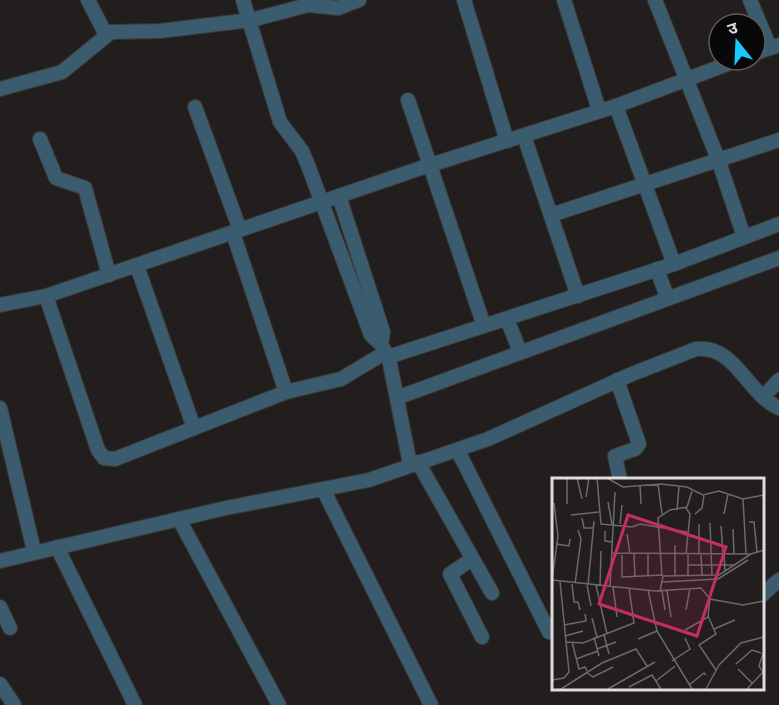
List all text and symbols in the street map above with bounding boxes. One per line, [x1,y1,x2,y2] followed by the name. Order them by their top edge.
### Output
[707,12,767,72] north arrow
[724,15,741,41] text: उ
[552,478,764,690] inset map

